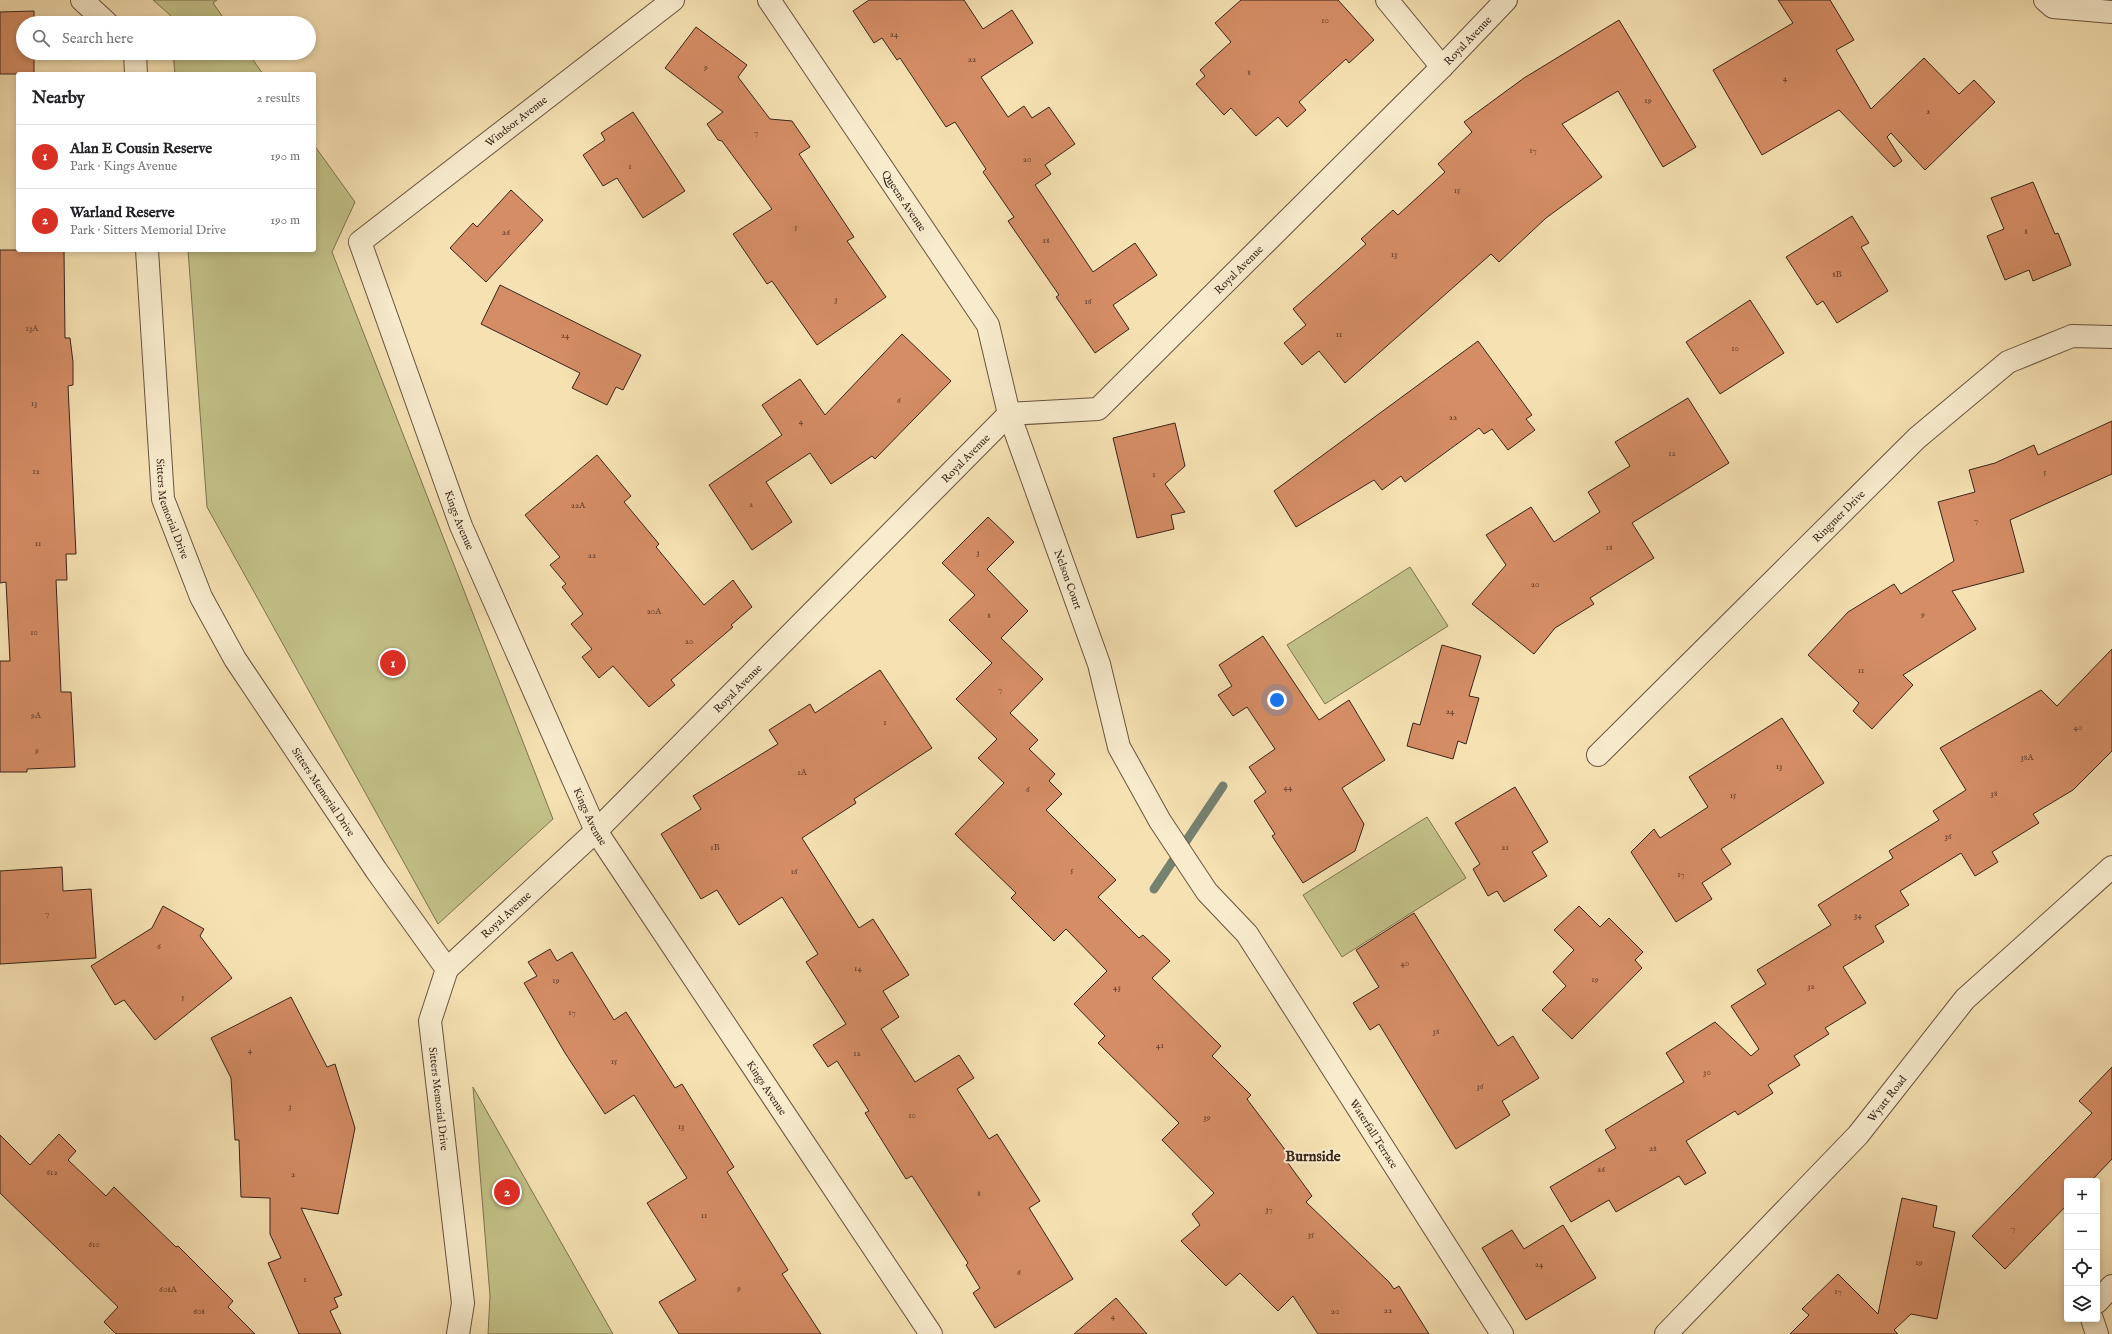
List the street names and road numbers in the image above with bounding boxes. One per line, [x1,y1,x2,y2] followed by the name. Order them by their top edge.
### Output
[1441,13,1495,69] street label: Royal Avenue
[483,93,550,150] street label: Windsor Avenue
[878,168,929,234] street label: Queens Avenue
[1212,243,1266,298] street label: Royal Avenue
[939,431,993,486] street label: Royal Avenue
[152,458,192,561] street label: Sitters Memorial Drive
[1810,488,1868,546] street label: Ringmer Drive
[441,489,477,552] street label: Kings Avenue
[1050,548,1085,612] street label: Nelson Court
[711,662,765,716] street label: Royal Avenue
[288,745,358,839] street label: Sitters Memorial Drive
[570,786,610,849] street label: Kings Avenue
[478,889,534,942] street label: Royal Avenue
[425,1046,451,1151] street label: Sitters Memorial Drive
[743,1058,789,1118] street label: Kings Avenue
[1865,1073,1910,1125] street label: Wyatt Road
[1346,1097,1401,1171] street label: Waterfall Terrace

